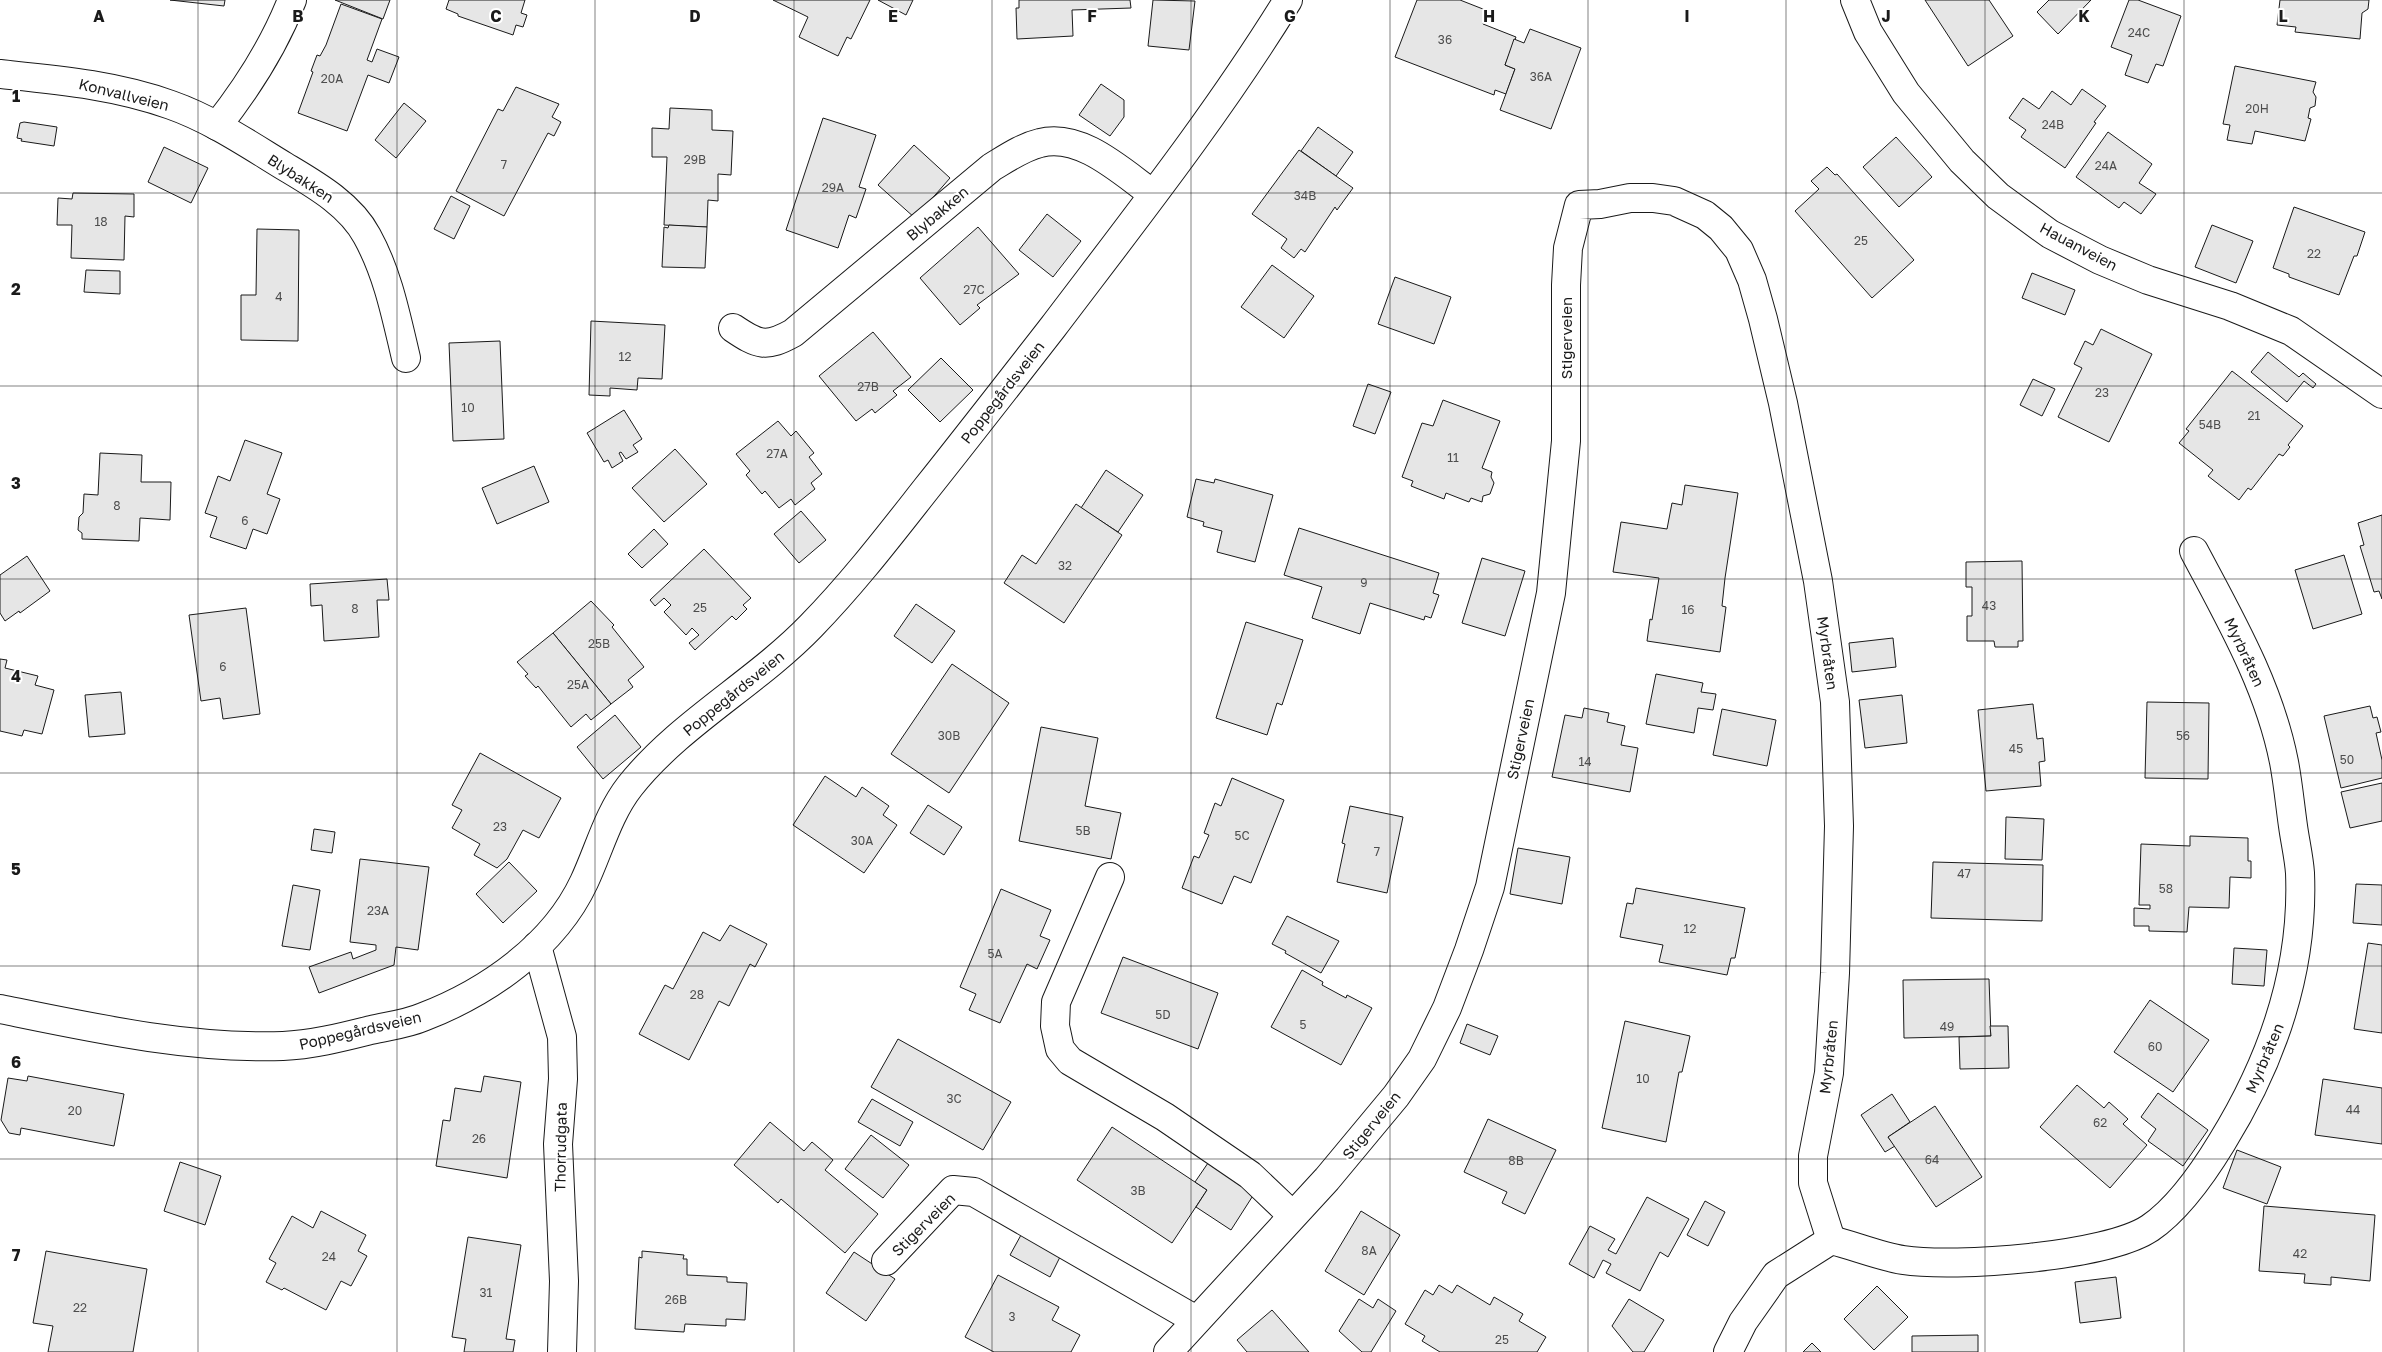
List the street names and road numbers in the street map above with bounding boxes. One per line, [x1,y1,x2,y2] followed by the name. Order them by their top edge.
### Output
[77,74,171,114] street label: Konvallveien
[265,150,337,206] street label: Blybakken
[902,182,972,244] street label: Blybakken
[2037,218,2121,274] street label: Hauanveien
[1557,297,1575,379] street label: Stigerveien
[956,337,1048,447] street label: Poppegårdsveien
[1814,615,1842,691] street label: Myrbråten
[2221,615,2269,689] street label: Myrbråten
[679,647,787,739] street label: Poppegårdsveien
[1503,697,1537,781] street label: Stigerveien
[297,1007,423,1053] street label: Poppegårdsveien
[1815,1019,1841,1095] street label: Myrbråten
[2241,1020,2287,1096] street label: Myrbråten
[1338,1087,1404,1163] street label: Stigerveien
[550,1102,570,1192] street label: Thorrudgata
[888,1189,958,1259] street label: Stigerveien

